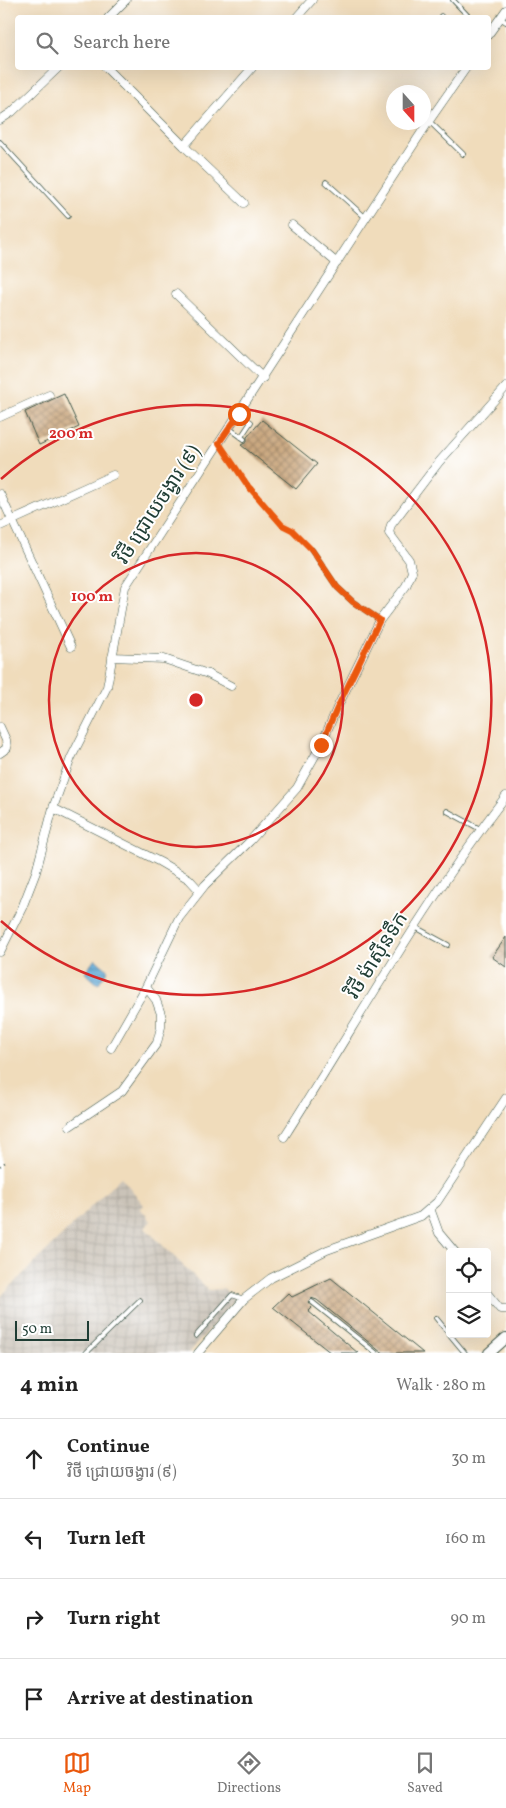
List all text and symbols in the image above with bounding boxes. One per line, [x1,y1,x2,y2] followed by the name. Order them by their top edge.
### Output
[15,15,491,70] search box
[33,29,61,57] icon: search
[73,30,170,56] text: Search here
[386,85,431,130] north arrow
[228,403,251,426] route start
[49,424,93,445] text: 200 m
[109,439,208,570] street label: វិថី ជ្រោយចង្វារ (៩)
[71,587,114,608] text: 100 m
[187,691,205,709] centre of rings
[310,734,333,757] route end
[340,907,416,1005] street label: វិថី ម៉ាស៊ីនទឹក
[446,1248,491,1338] map controls
[446,1248,491,1293] button: locate
[446,1293,491,1338] button: layers
[15,1318,89,1341] scale bar
[22,1320,52,1339] text: 50 m
[20,1371,79,1400] text: 4 min
[396,1375,486,1397] text: Walk · 280 m
[67,1434,150,1460] text: Continue
[20,1445,48,1473] icon: ahead
[451,1448,486,1470] text: 30 m
[67,1462,177,1484] text: វិថី ជ្រោយចង្វារ (៩)
[20,1525,48,1553] icon: left
[67,1526,146,1552] text: Turn left
[445,1528,486,1550] text: 160 m
[20,1605,48,1633] icon: right
[67,1606,160,1632] text: Turn right
[450,1608,486,1630] text: 90 m
[20,1685,48,1713] icon: arrive
[67,1686,253,1712] text: Arrive at destination
[63,1749,91,1798] tab: Map
[217,1749,281,1798] tab: Directions
[407,1749,443,1798] tab: Saved

